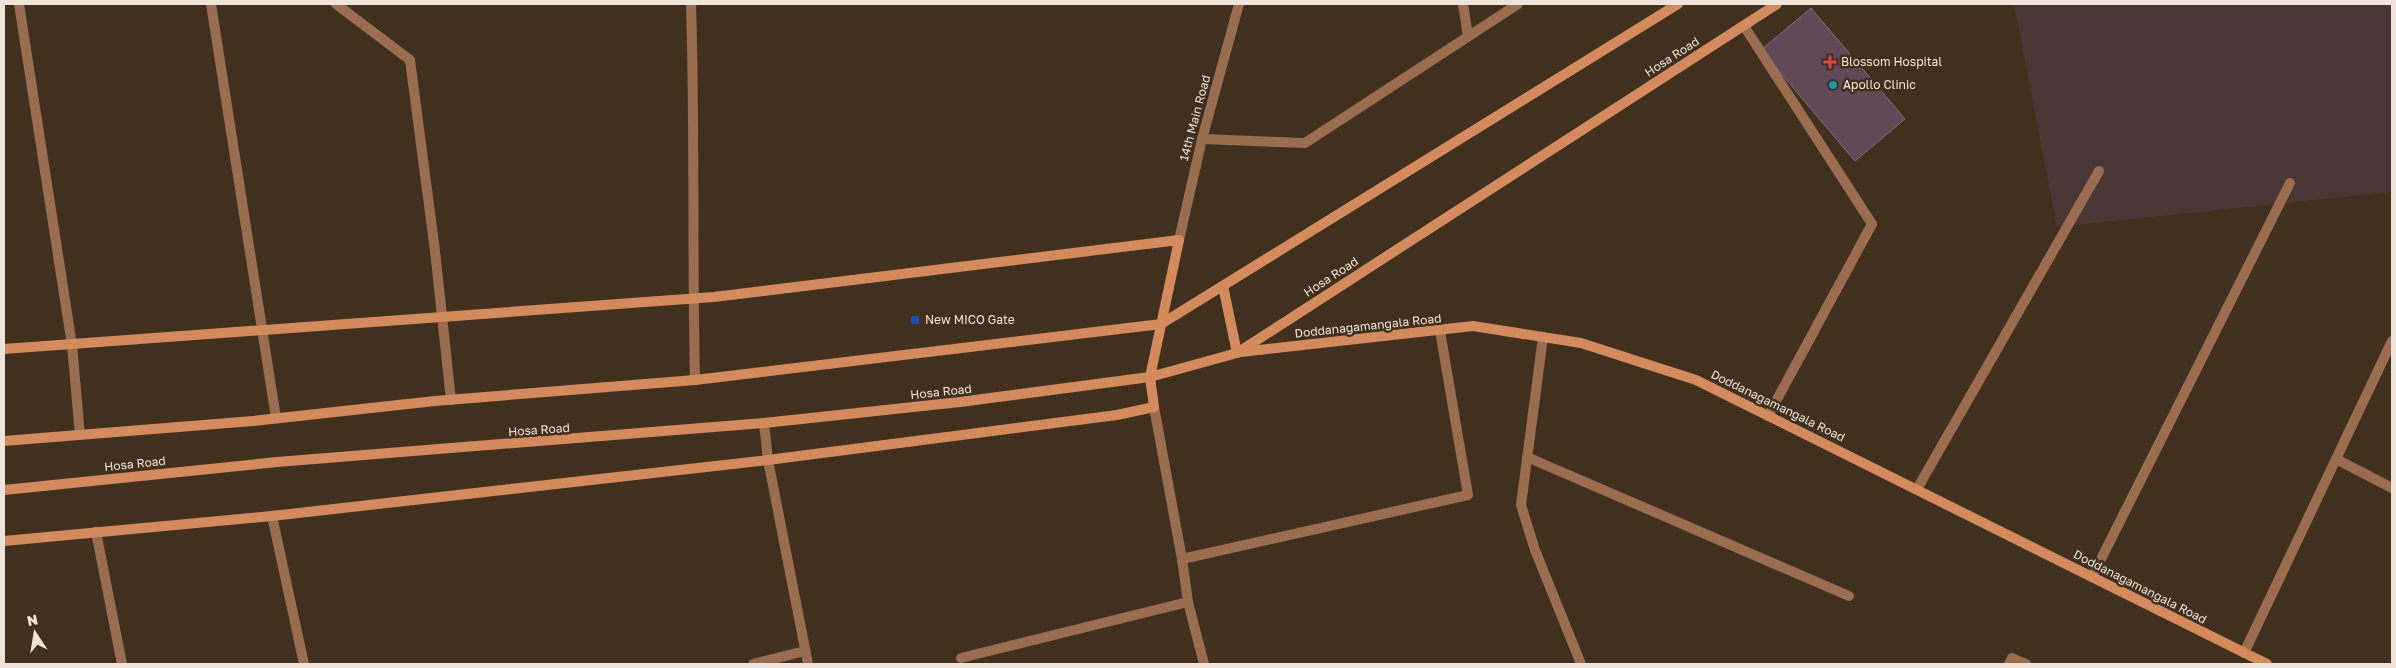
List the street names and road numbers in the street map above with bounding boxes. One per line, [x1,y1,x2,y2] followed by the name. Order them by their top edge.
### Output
[1642,33,1702,80] street label: Hosa Road
[1176,73,1213,163] street label: 14th Main Road
[1301,253,1361,300] street label: Hosa Road
[1294,310,1442,341] street label: Doddanagamangala Road
[1709,366,1848,445] street label: Doddanagamangala Road
[909,381,972,402] street label: Hosa Road
[508,420,570,439] street label: Hosa Road
[103,453,166,474] street label: Hosa Road
[2071,546,2209,627] street label: Doddanagamangala Road

